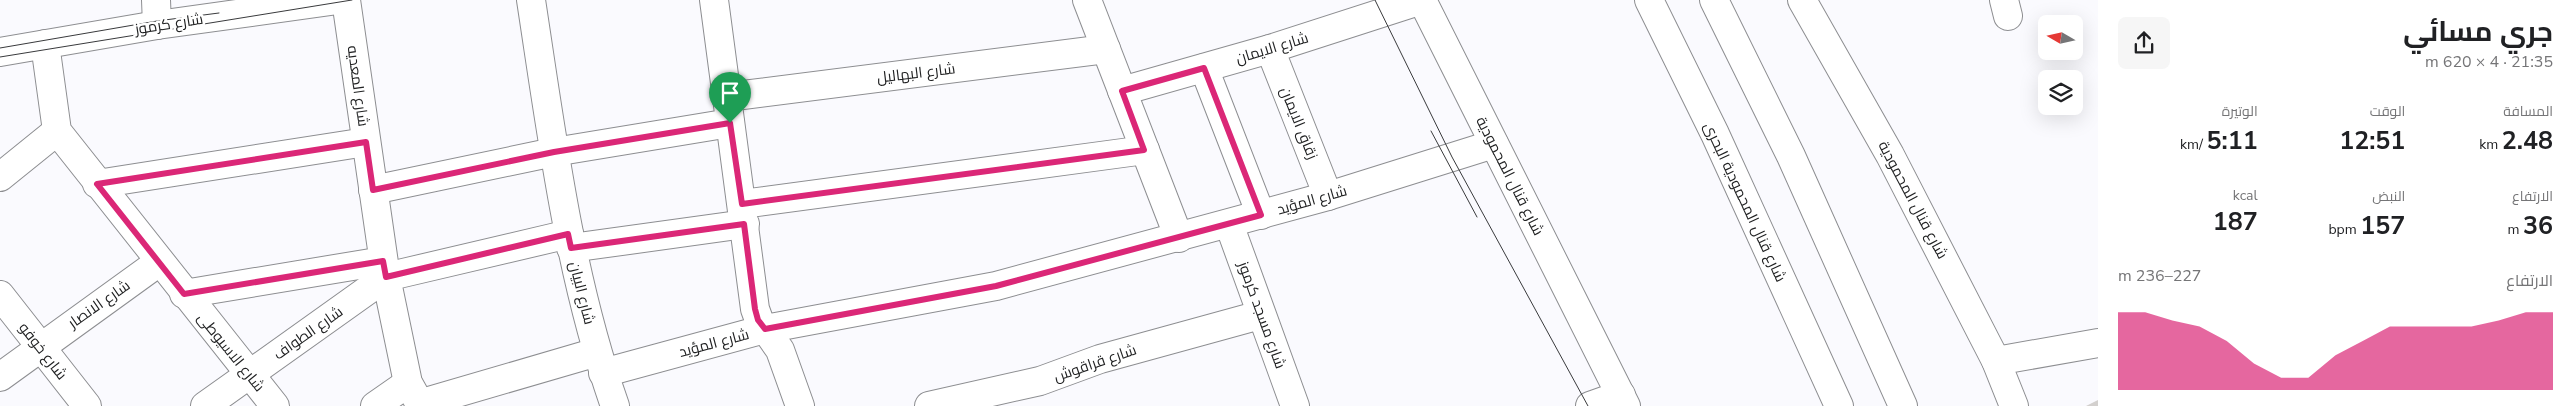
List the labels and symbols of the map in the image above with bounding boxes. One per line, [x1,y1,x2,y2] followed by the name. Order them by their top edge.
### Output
[132,9,205,40] street label: شارع كرموز
[2038,15,2082,60] north arrow
[1233,27,1311,70] street label: شارع الايمان
[341,44,374,128] street label: شارع المعديه
[876,58,956,89] street label: شارع البهاليل
[709,72,751,123] pin
[1275,84,1323,162] street label: زقاق الايمان
[1471,113,1549,239] street label: شارع قنال المحمودية
[1698,119,1791,286] street label: شارع قنال المحمودية البحرى
[1873,138,1953,263] street label: شارع قنال المحمودية
[1275,180,1350,220] street label: شارع المؤيد
[1232,258,1291,372] street label: شارع مسجد كرموز
[564,259,599,327] street label: شارع البيان
[63,275,135,334] street label: شارع الانصار
[269,302,347,365] street label: شارع الطواف
[192,308,269,396] street label: شارع الاسيوطى
[13,318,72,384] street label: شارع خوفو
[677,324,752,363] street label: شارع المؤيد
[1051,339,1139,387] street label: شارع قراقوش

